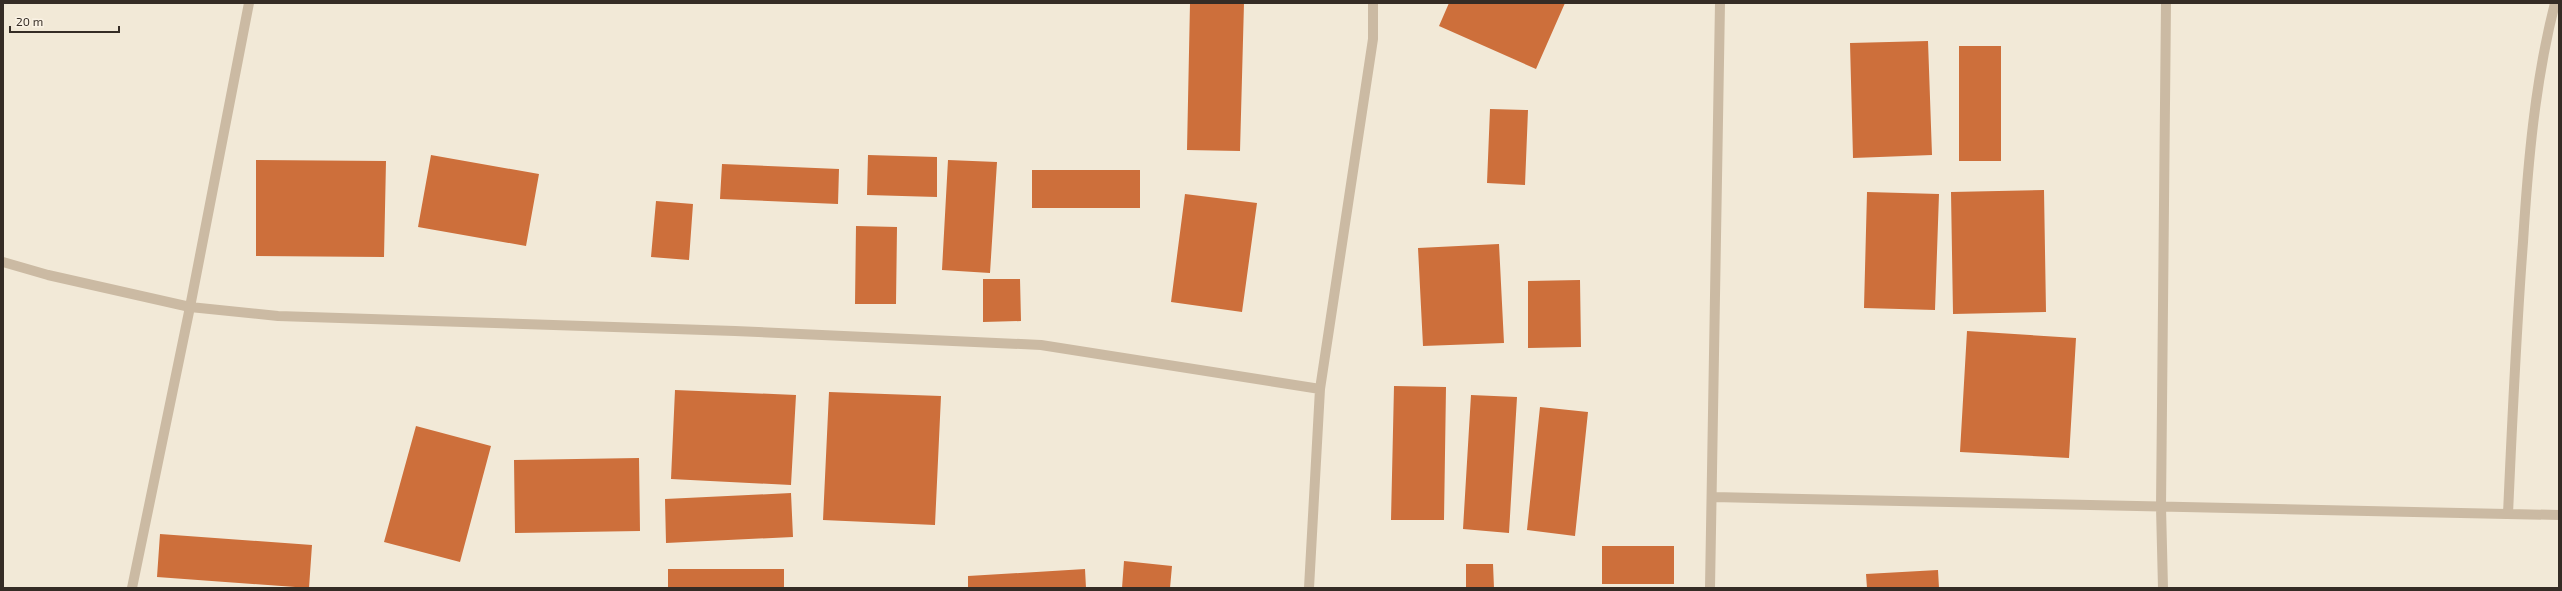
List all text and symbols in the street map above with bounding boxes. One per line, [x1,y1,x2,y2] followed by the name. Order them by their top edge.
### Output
[10,8,119,34] scale bar
[16,14,43,28] text: 20 m

